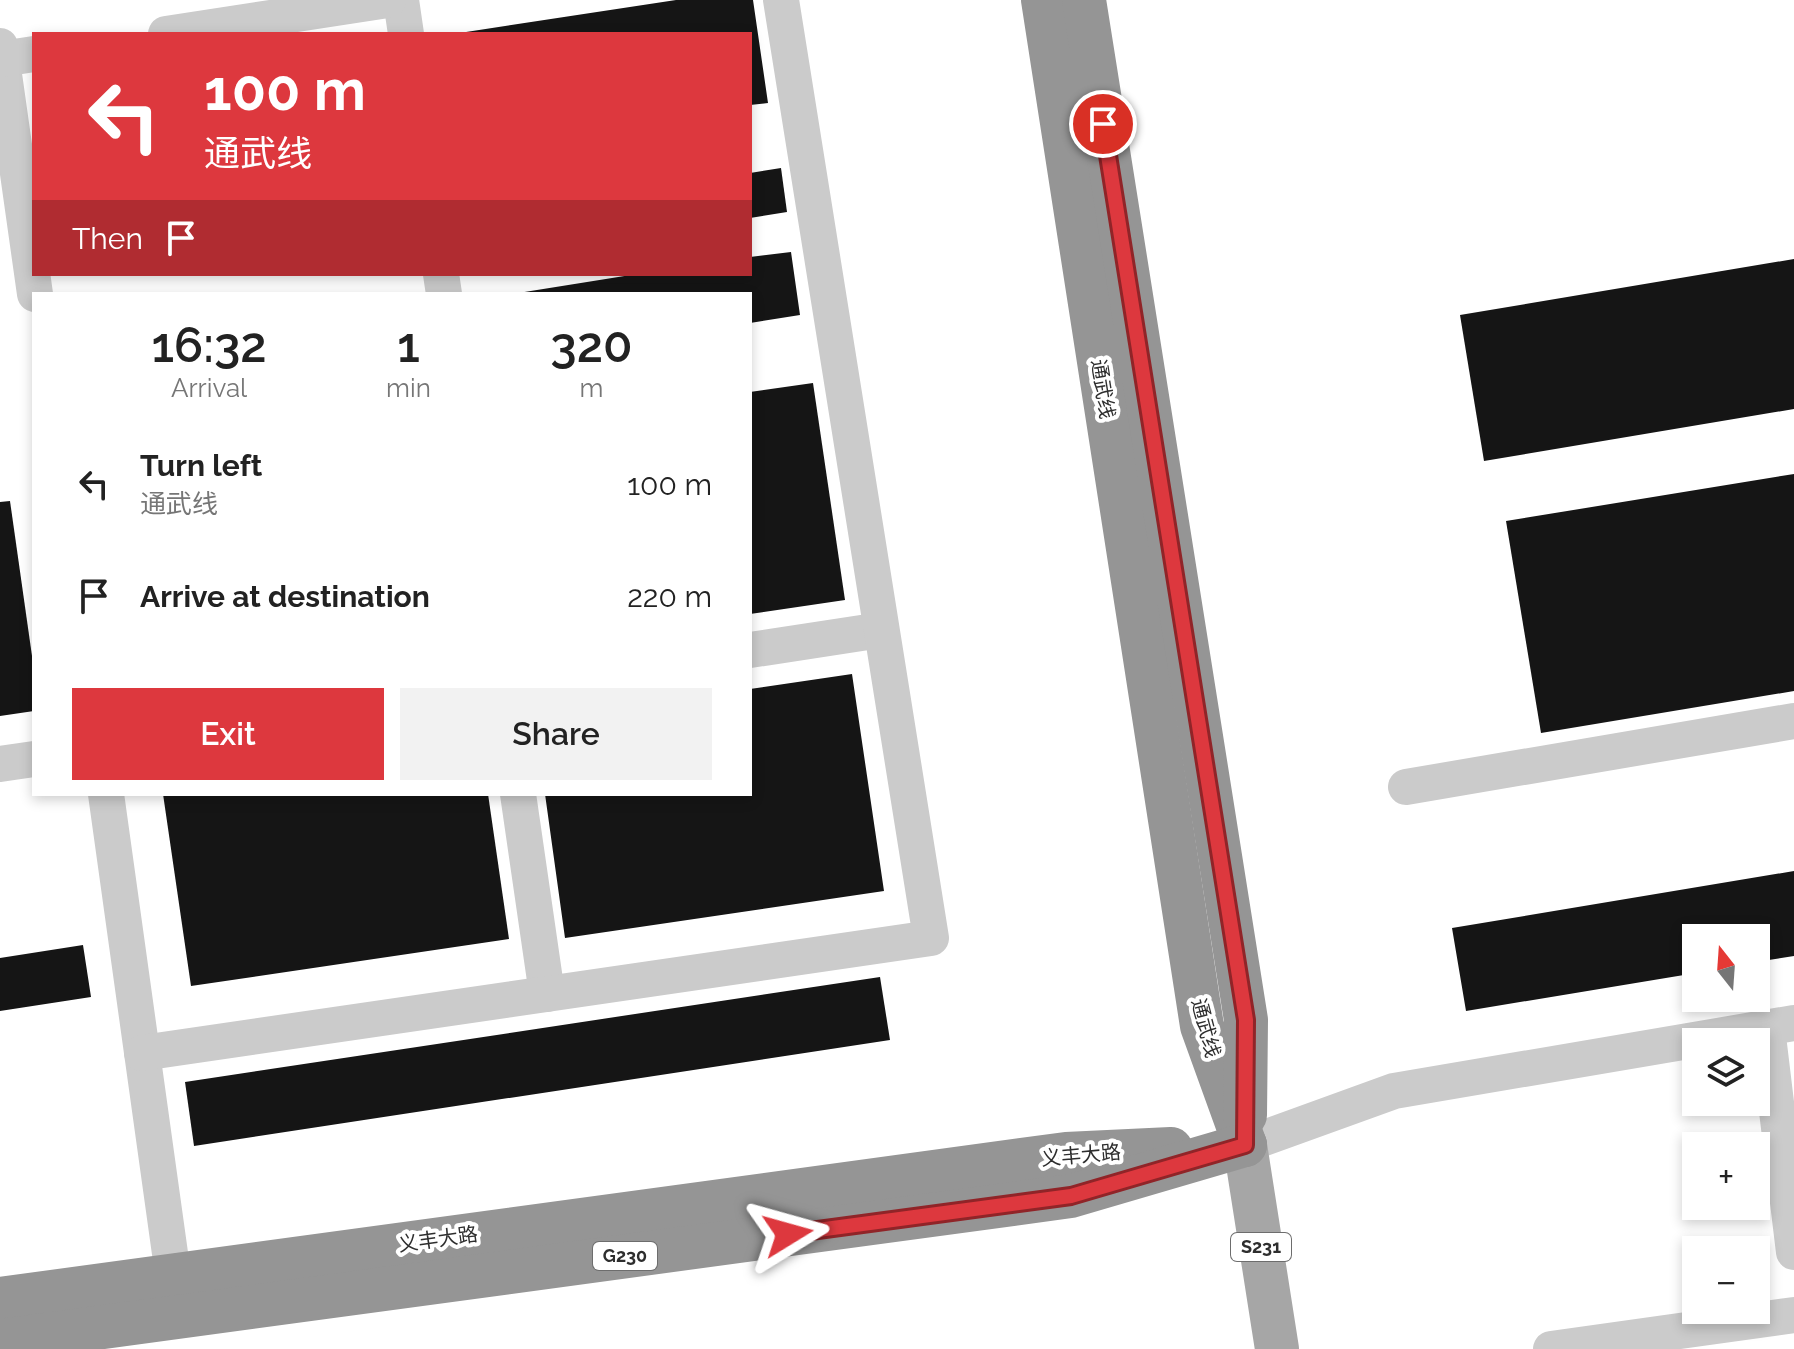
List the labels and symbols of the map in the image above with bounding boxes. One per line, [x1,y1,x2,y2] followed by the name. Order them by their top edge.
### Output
[1069,90,1137,158] pin
[1086,357,1120,421] street label: 通武线
[1682,924,1770,1012] north arrow
[1187,996,1225,1060] street label: 通武线
[1040,1140,1122,1170] street label: 义丰大路
[746,1192,830,1276] position arrow
[397,1222,479,1256] street label: 义丰大路
[1231,1233,1291,1261] road number: S231
[593,1242,657,1270] road number: G230

